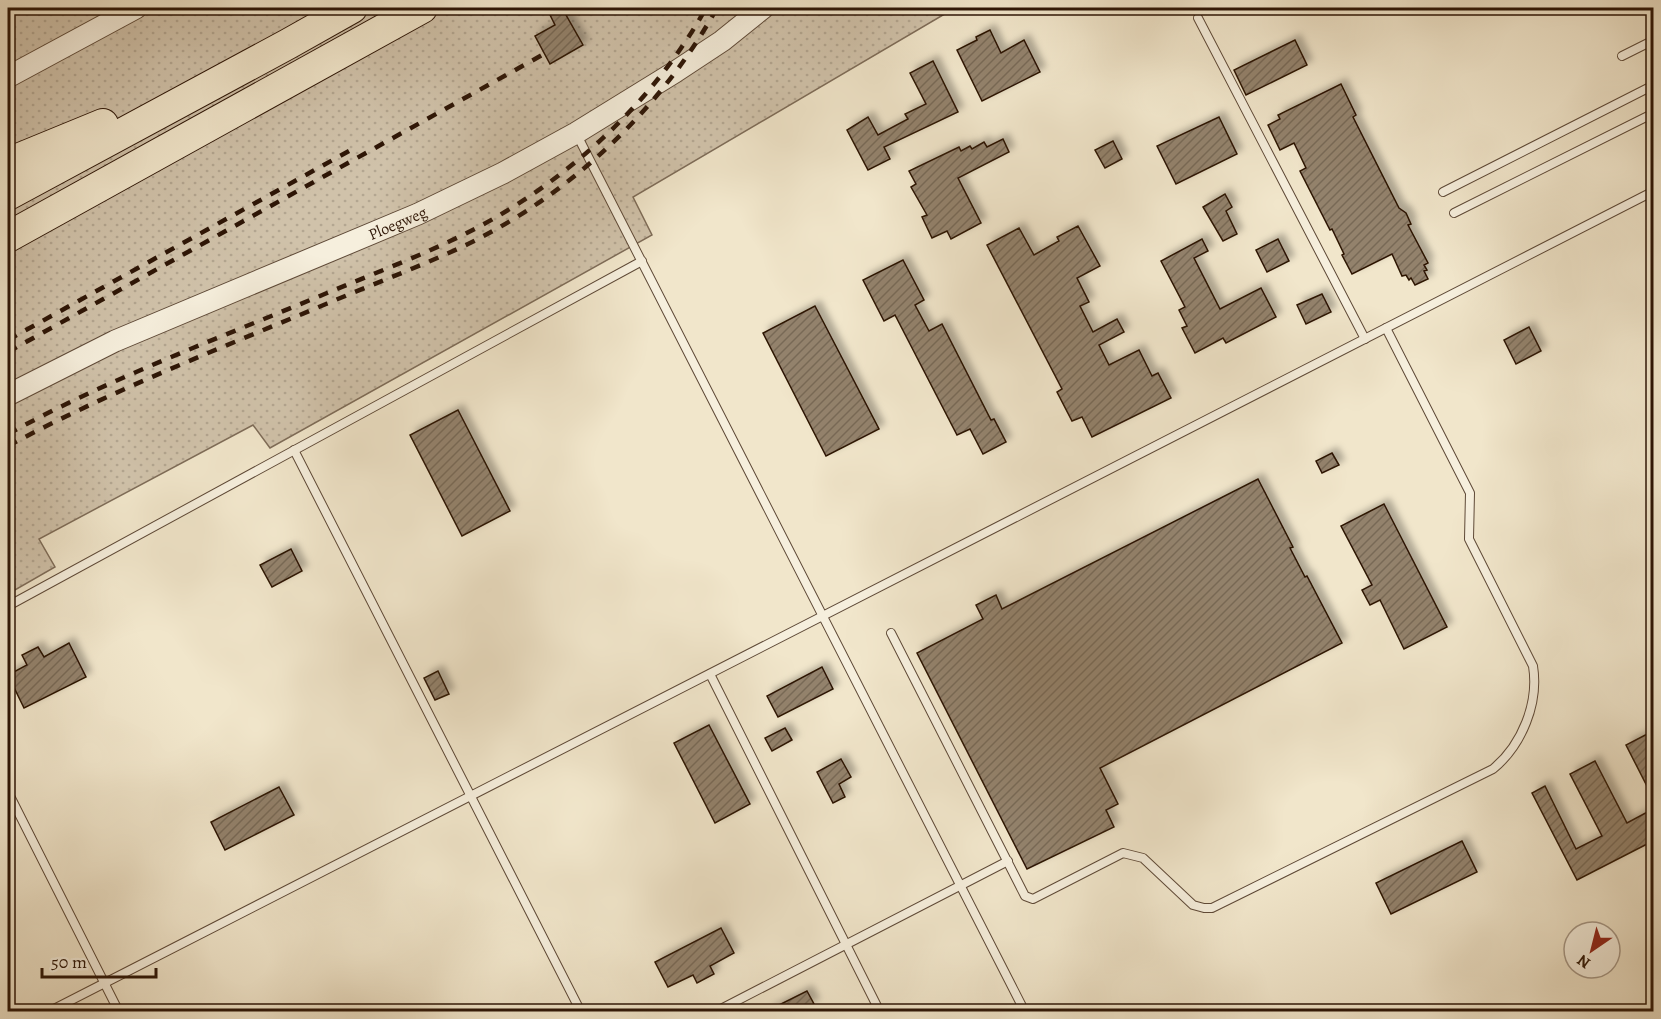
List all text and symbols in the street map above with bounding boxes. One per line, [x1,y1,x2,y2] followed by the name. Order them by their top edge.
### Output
[365,201,431,246] street label: Ploegweg
[1562,920,1622,980] north arrow
[42,941,156,979] scale bar
[1573,949,1595,974] text: N
[51,950,87,974] text: 50 m

